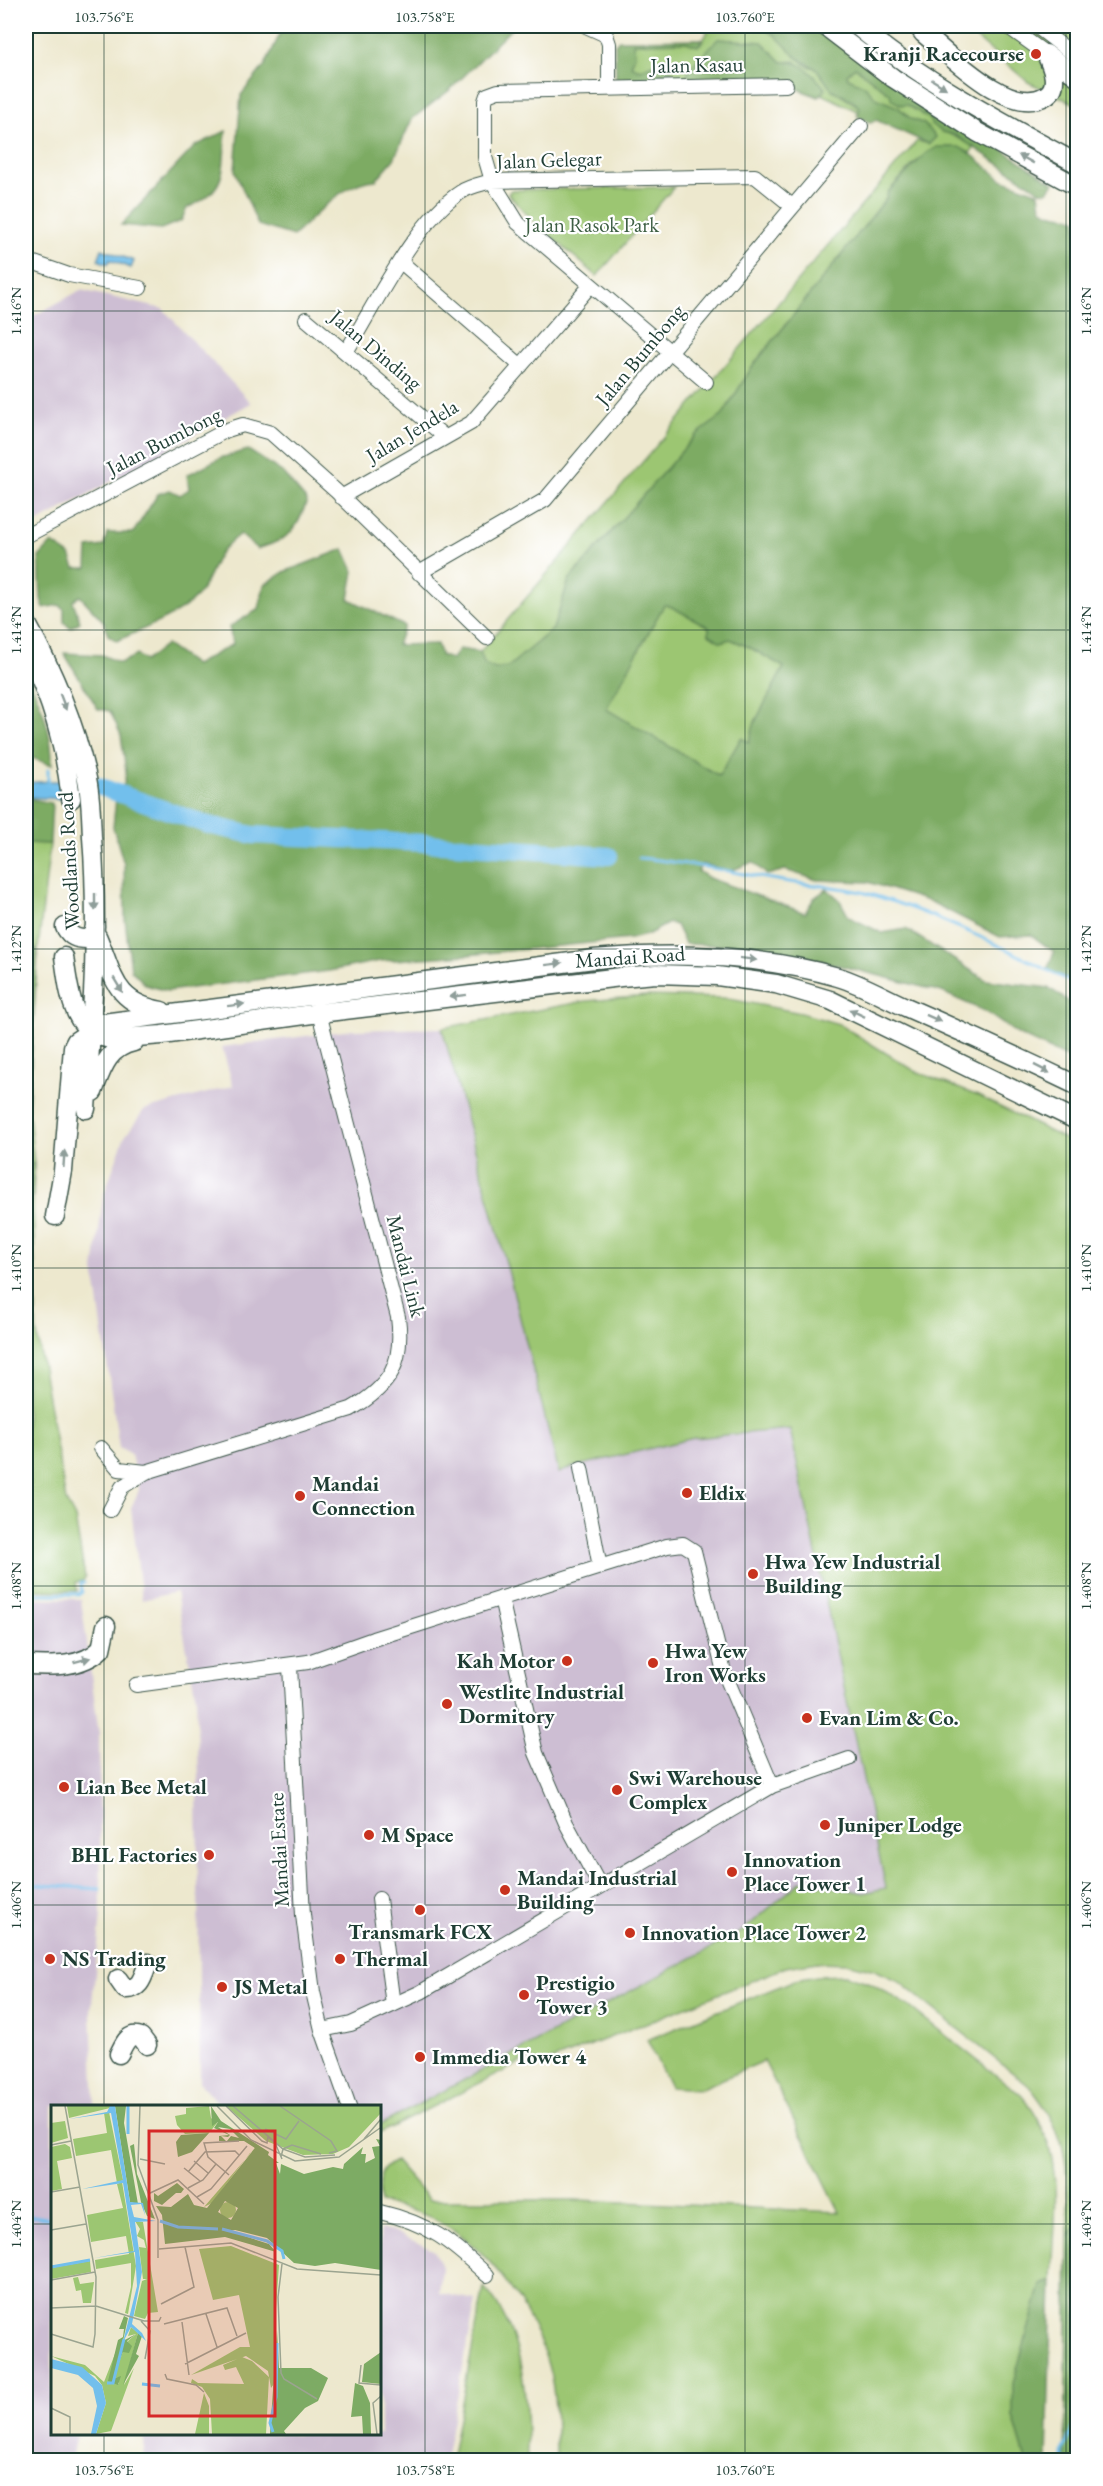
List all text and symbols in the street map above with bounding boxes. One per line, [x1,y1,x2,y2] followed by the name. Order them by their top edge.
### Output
[74,7,134,26] text: 103.756°E
[395,7,455,26] text: 103.758°E
[715,7,775,26] text: 103.760°E
[863,40,1024,67] place label: Kranji Racecourse
[1029,47,1043,61] marker: Kranji Racecourse
[648,50,744,79] street label: Jalan Kasau
[931,79,947,90] one-way arrow
[494,144,602,175] street label: Jalan Gelegar
[1017,154,1034,164] one-way arrow
[523,211,660,238] park label: Jalan Rasok Park
[6,287,25,335] text: 1.416°N
[1076,287,1095,335] text: 1.416°N
[588,297,691,413] street label: Jalan Bumbong
[323,302,429,397] street label: Jalan Dinding
[359,392,463,470] street label: Jalan Jendela
[100,400,227,482] street label: Jalan Bumbong
[6,606,25,654] text: 1.414°N
[1076,606,1095,654] text: 1.414°N
[59,693,69,711] one-way arrow
[51,791,86,931] street label: Woodlands Road
[90,892,100,911] one-way arrow
[6,925,25,973] text: 1.412°N
[1076,925,1095,973] text: 1.412°N
[574,939,686,974] street label: Mandai Road
[739,955,758,964] one-way arrow
[545,960,564,969] one-way arrow
[113,977,123,994] one-way arrow
[449,992,468,1001] one-way arrow
[226,1001,245,1010] one-way arrow
[849,1008,866,1018] one-way arrow
[924,1014,941,1023] one-way arrow
[1034,1064,1051,1073] one-way arrow
[59,1149,68,1168] one-way arrow
[381,1212,433,1321] street label: Mandai Link
[6,1244,25,1292] text: 1.410°N
[1076,1244,1095,1292] text: 1.410°N
[312,1470,415,1521] place label: Mandai Connection
[699,1479,746,1506] place label: Eldix
[680,1486,694,1500] marker: Eldix
[293,1489,307,1503] marker: Mandai Connection
[765,1548,940,1599] place label: Hwa Yew Industrial Building
[6,1562,25,1610] text: 1.408°N
[1076,1562,1095,1610] text: 1.408°N
[746,1567,760,1581] marker: Hwa Yew Industrial Building
[665,1637,766,1688] place label: Hwa Yew Iron Works
[457,1647,555,1674] place label: Kah Motor
[560,1654,574,1668] marker: Kah Motor
[73,1655,91,1665] one-way arrow
[646,1656,660,1670] marker: Hwa Yew Iron Works
[459,1678,624,1729] place label: Westlite Industrial Dormitory
[440,1697,454,1711] marker: Westlite Industrial Dormitory
[819,1704,959,1731] place label: Evan Lim & Co.
[800,1711,814,1725] marker: Evan Lim & Co.
[629,1764,762,1815] place label: Swi Warehouse Complex
[76,1773,207,1800] place label: Lian Bee Metal
[57,1780,71,1794] marker: Lian Bee Metal
[610,1783,624,1797] marker: Swi Warehouse Complex
[262,1792,295,1908] street label: Mandai Estate
[835,1811,962,1838] place label: Juniper Lodge
[818,1818,832,1832] marker: Juniper Lodge
[381,1821,454,1848] place label: M Space
[362,1828,376,1842] marker: M Space
[71,1841,197,1868] place label: BHL Factories
[744,1846,866,1897] place label: Innovation Place Tower 1
[202,1848,216,1862] marker: BHL Factories
[517,1864,677,1915] place label: Mandai Industrial Building
[725,1865,739,1879] marker: Innovation Place Tower 1
[6,1881,25,1929] text: 1.406°N
[1076,1881,1095,1929] text: 1.406°N
[498,1883,512,1897] marker: Mandai Industrial Building
[413,1903,427,1917] marker: Transmark FCX
[348,1918,492,1945] place label: Transmark FCX
[642,1919,866,1946] place label: Innovation Place Tower 2
[623,1926,637,1940] marker: Innovation Place Tower 2
[62,1945,166,1972] place label: NS Trading
[352,1945,428,1972] place label: Thermal
[43,1952,57,1966] marker: NS Trading
[333,1952,347,1966] marker: Thermal
[536,1969,615,2020] place label: Prestigio Tower 3
[232,1973,308,2000] place label: JS Metal
[215,1980,229,1994] marker: JS Metal
[517,1988,531,2002] marker: Prestigio Tower 3
[432,2043,587,2070] place label: Immedia Tower 4
[413,2050,427,2064] marker: Immedia Tower 4
[51,2105,381,2435] inset map
[6,2200,25,2248] text: 1.404°N
[1076,2200,1095,2248] text: 1.404°N
[74,2460,134,2479] text: 103.756°E
[395,2460,455,2479] text: 103.758°E
[715,2460,775,2479] text: 103.760°E

